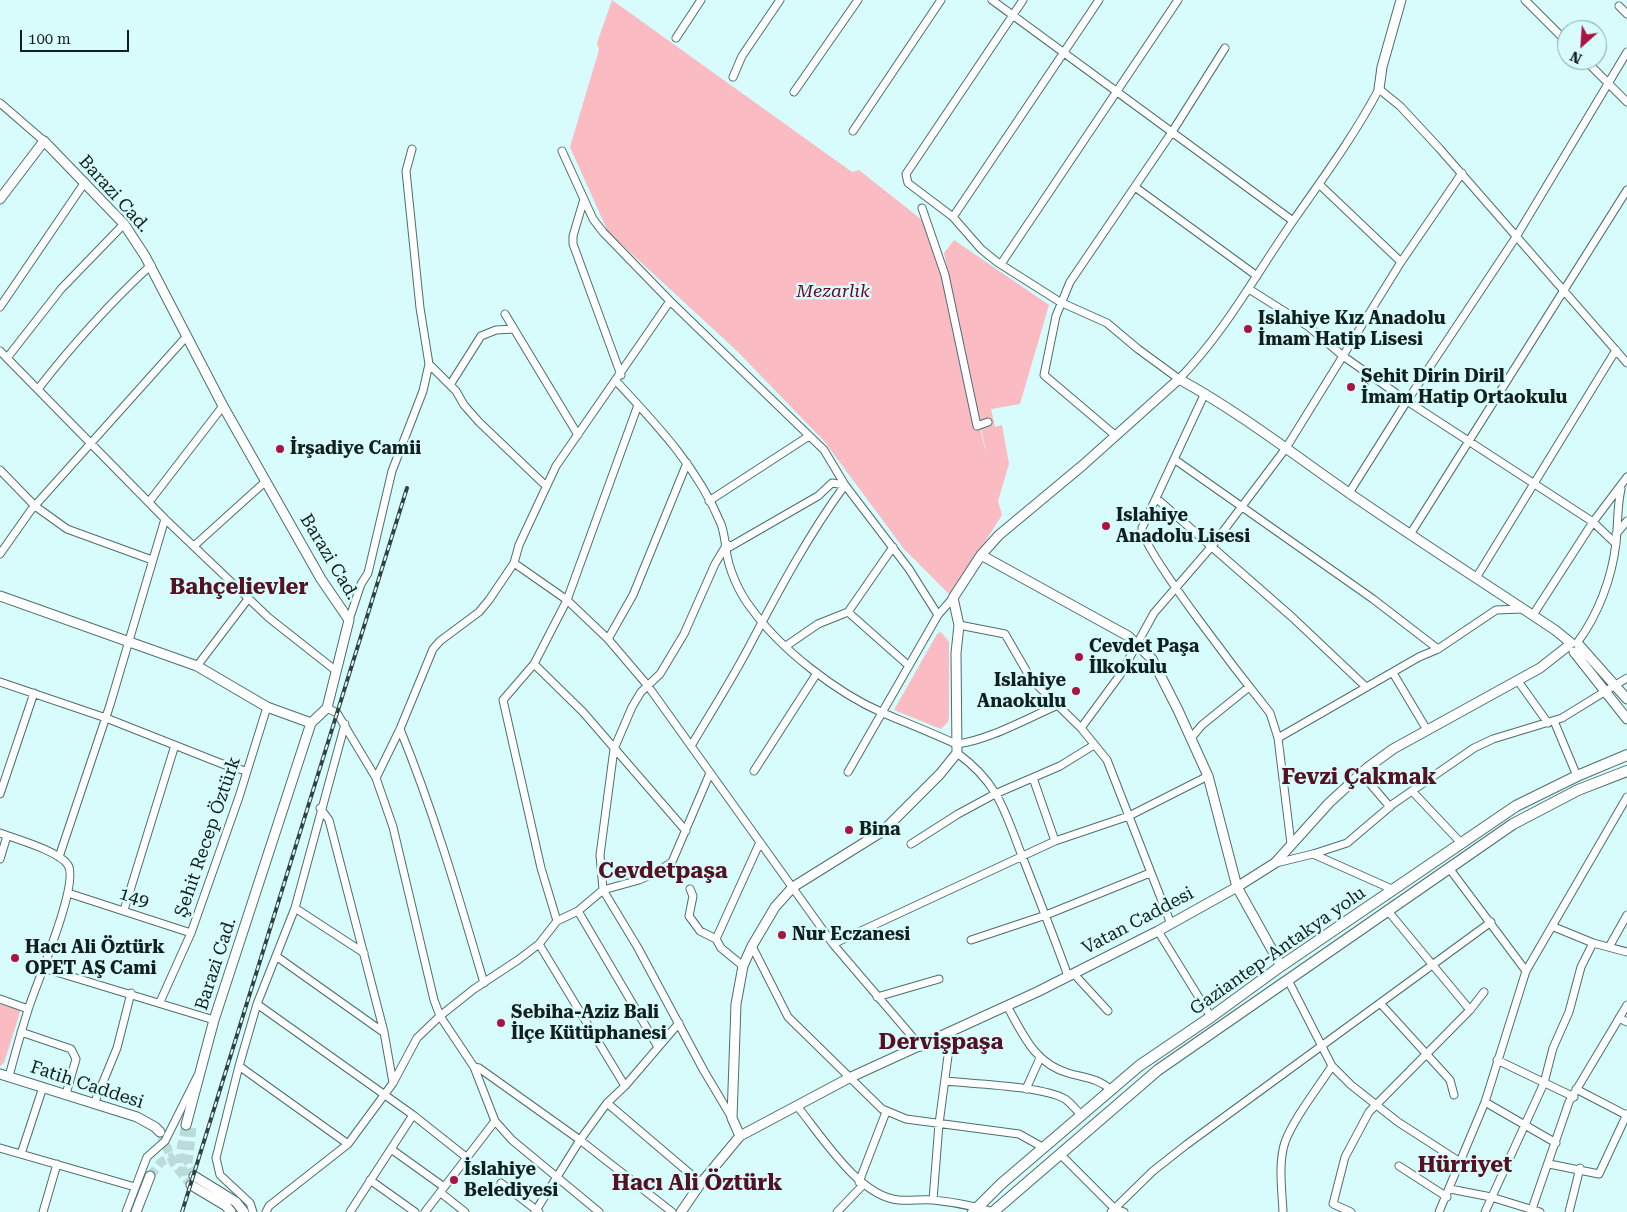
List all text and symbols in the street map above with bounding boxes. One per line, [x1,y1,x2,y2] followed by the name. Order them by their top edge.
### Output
[22,20,131,52] scale bar
[1557,20,1607,70] north arrow
[28,30,71,48] text: 100 m
[1568,48,1584,67] text: N
[74,151,154,237] street label: Barazi Cad.
[796,281,870,303] park label: Mezarlık
[1258,308,1445,350] place label: Islahiye Kız Anadolu İmam Hatip Lisesi
[1242,323,1254,335] marker: Islahiye Kız Anadolu İmam Hatip Lisesi
[1361,366,1567,408] place label: Şehit Dirin Diril İmam Hatip Ortaokulu
[1345,381,1357,393] marker: Şehit Dirin Diril İmam Hatip Ortaokulu
[290,438,421,460] place label: İrşadiye Camii
[274,443,286,455] marker: İrşadiye Camii
[1116,505,1250,548] place label: Islahiye Anadolu Lisesi
[295,510,363,604] street label: Barazi Cad.
[1100,520,1112,532] marker: Islahiye Anadolu Lisesi
[169,575,309,601] district label: Bahçelievler
[1089,636,1199,679] place label: Cevdet Paşa İlkokulu
[1073,651,1085,663] marker: Cevdet Paşa İlkokulu
[977,670,1066,712] place label: Islahiye Anaokulu
[1070,685,1082,697] marker: Islahiye Anaokulu
[170,754,246,920] street label: Şehit Recep Öztürk
[1281,765,1437,791] district label: Fevzi Çakmak
[859,819,901,841] place label: Bina
[843,824,855,836] marker: Bina
[598,859,728,885] district label: Cevdetpaşa
[1186,882,1370,1020] street label: Gaziantep-Antakya yolu
[116,883,152,913] street label: 149
[1079,883,1197,959] street label: Vatan Caddesi
[191,915,241,1013] street label: Barazi Cad.
[792,924,910,946] place label: Nur Eczanesi
[776,929,788,941] marker: Nur Eczanesi
[25,937,165,980] place label: Hacı Ali Öztürk OPET AŞ Cami
[9,952,21,964] marker: Hacı Ali Öztürk OPET AŞ Cami
[511,1002,667,1044] place label: Sebiha-Aziz Bali İlçe Kütüphanesi
[495,1017,507,1029] marker: Sebiha-Aziz Bali İlçe Kütüphanesi
[879,1030,1003,1056] district label: Dervişpaşa
[28,1057,146,1113] street label: Fatih Caddesi
[1418,1153,1512,1179] district label: Hürriyet
[464,1159,558,1202] place label: İslahiye Belediyesi
[612,1171,782,1197] district label: Hacı Ali Öztürk
[448,1174,460,1186] marker: İslahiye Belediyesi

